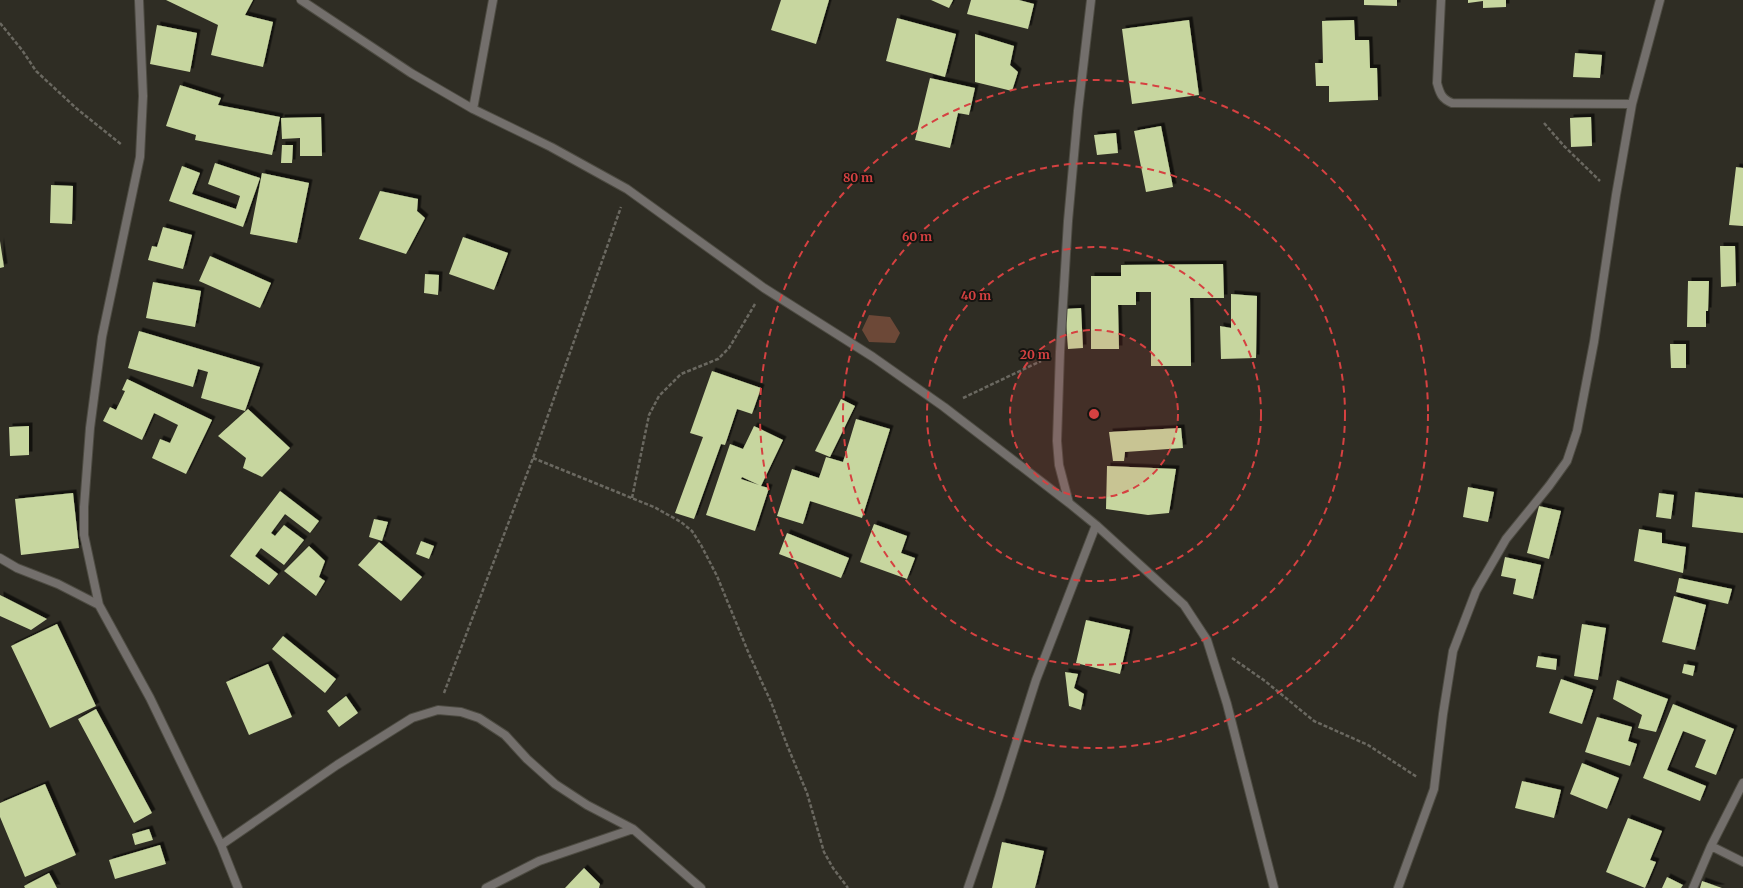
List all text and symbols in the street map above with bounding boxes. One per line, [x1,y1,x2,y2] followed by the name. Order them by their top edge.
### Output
[843,170,873,185] text: 80 m
[902,229,932,244] text: 60 m
[961,288,991,303] text: 40 m
[1020,347,1050,362] text: 20 m
[1087,407,1101,421] centre of rings

